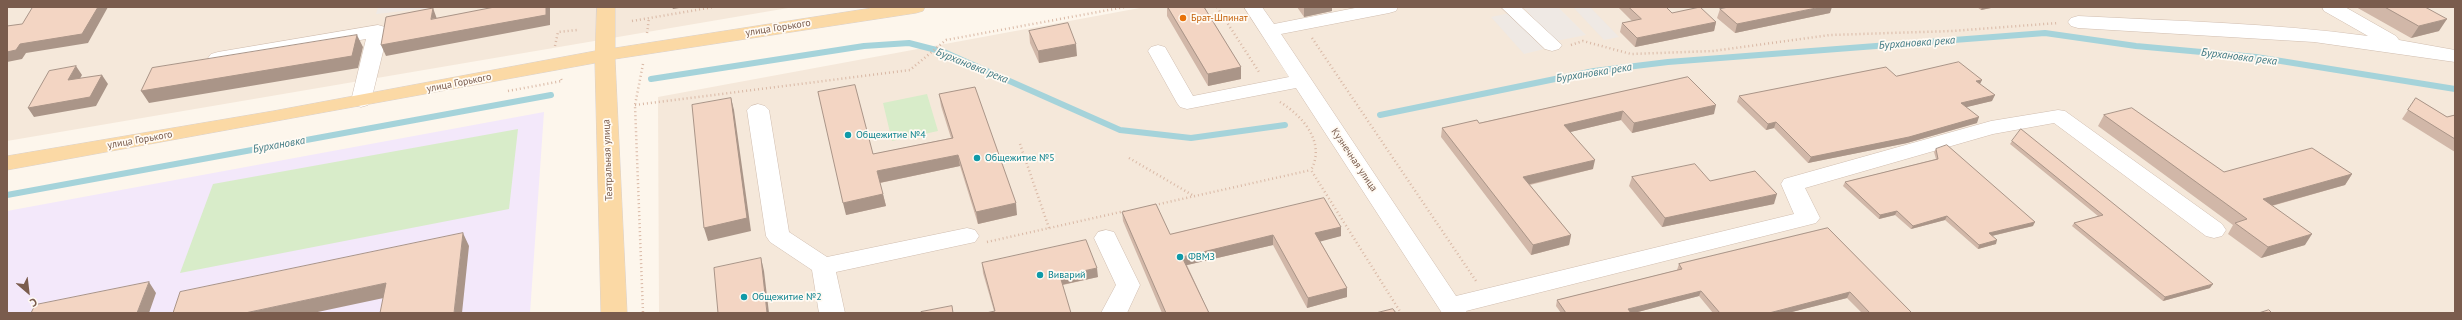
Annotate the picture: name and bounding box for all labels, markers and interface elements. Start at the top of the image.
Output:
place label: Брат-Шпинат [1191,12,1248,24]
marker: Брат-Шпинат [1178,13,1188,23]
street label: улица Горького [745,17,811,39]
water label: Бурхановка река [1878,34,1956,52]
water label: Бурхановка река [934,46,1010,86]
water label: Бурхановка река [2200,46,2278,68]
water label: Бурхановка река [1555,60,1633,86]
street label: улица Горького [426,71,492,95]
street label: Театральная улица [601,119,615,201]
street label: Кузнечная улица [1328,126,1380,194]
street label: улица Горького [107,128,173,152]
place label: Общежитие №4 [856,129,926,141]
marker: Общежитие №4 [843,130,853,140]
water label: Бурхановка [252,134,306,156]
place label: Общежитие №5 [985,152,1055,164]
marker: Общежитие №5 [972,153,982,163]
place label: ФВМЗ [1188,251,1215,263]
marker: ФВМЗ [1175,252,1185,262]
place label: Виварий [1048,269,1086,281]
marker: Виварий [1035,270,1045,280]
north arrow [8,272,48,312]
place label: Общежитие №2 [752,291,822,303]
marker: Общежитие №2 [739,292,749,302]
text: С [28,295,40,310]

